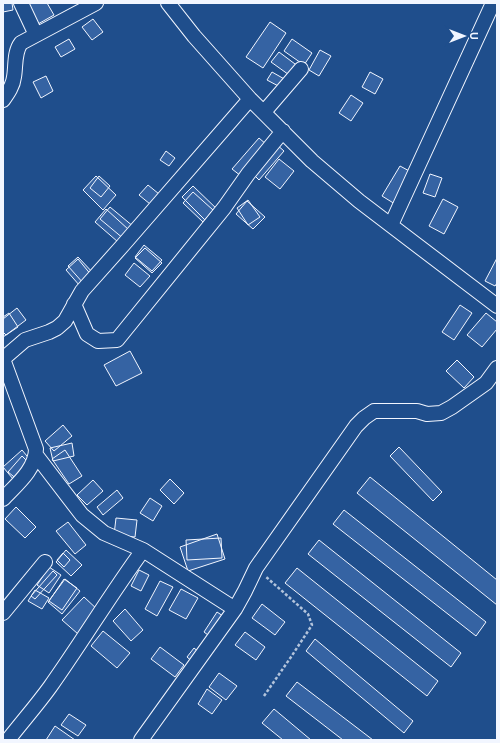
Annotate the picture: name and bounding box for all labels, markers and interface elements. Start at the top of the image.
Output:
north arrow [444,16,484,56]
text: U [466,32,480,40]

